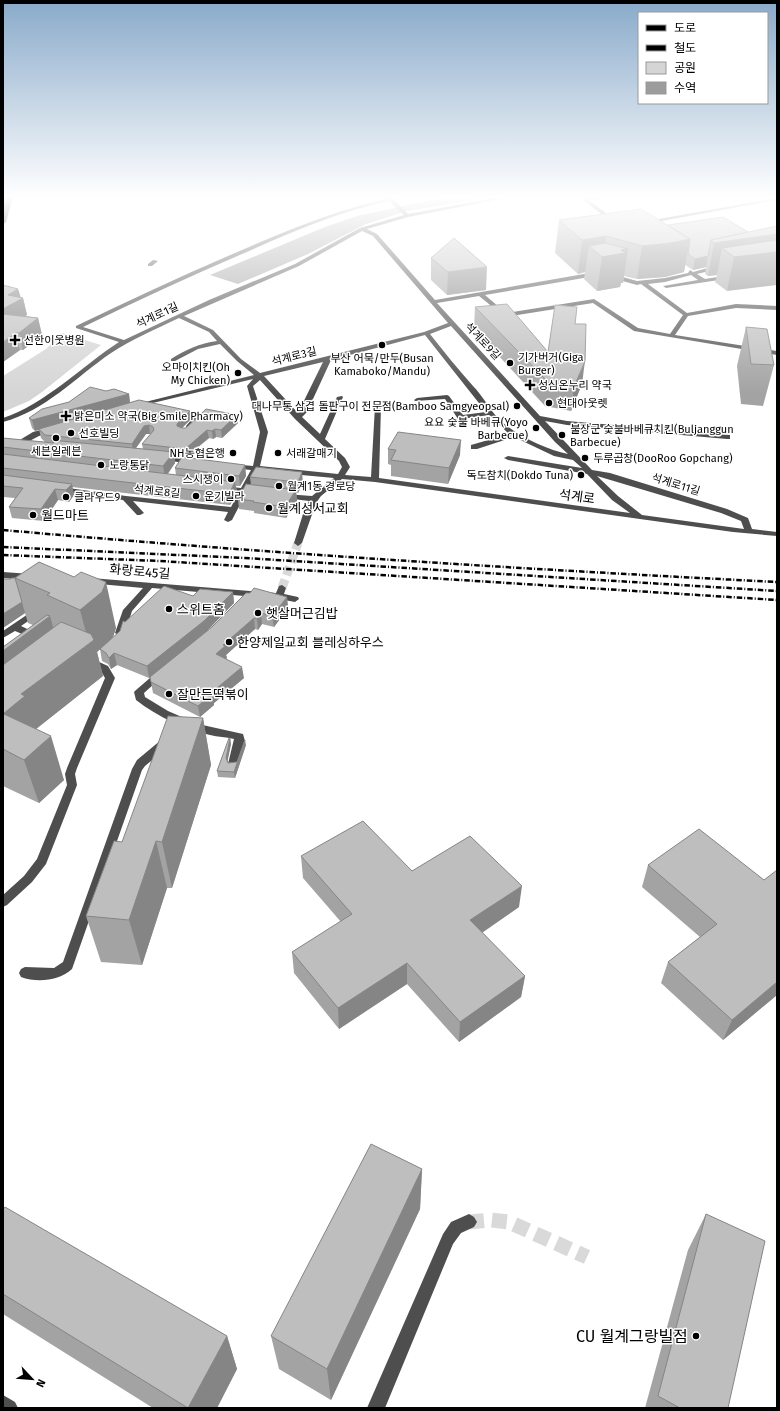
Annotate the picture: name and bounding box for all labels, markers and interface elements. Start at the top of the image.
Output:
legend [638,12,768,104]
text: 도로 [674,21,696,35]
text: 철도 [674,41,696,55]
text: 공원 [674,61,696,75]
text: 수역 [674,81,696,95]
street label: 석계로1길 [134,300,180,331]
street label: 석계로9길 [462,320,503,363]
marker: 선한이웃병원 [9,334,21,346]
place label: 선한이웃병원 [24,334,85,347]
marker: 부산 어묵/만두(Busan Kamaboko/Mandu) [377,340,387,350]
street label: 석계로3길 [270,345,318,368]
place label: 기가버거(Giga Burger) [518,351,584,377]
place label: 부산 어묵/만두(Busan Kamaboko/Mandu) [330,352,434,378]
marker: 기가버거(Giga Burger) [505,358,515,368]
place label: 오마이치킨(Oh My Chicken) [162,361,230,387]
marker: 오마이치킨(Oh My Chicken) [233,368,243,378]
place label: 성심온누리 약국 [538,379,612,392]
marker: 성심온누리 약국 [525,380,535,390]
place label: 현대아웃렛 [557,397,608,410]
marker: 현대아웃렛 [544,398,554,408]
place label: 대나무통 삼겹 돌판구이 전문점(Bamboo Samgyeopsal) [252,400,509,413]
marker: 대나무통 삼겹 돌판구이 전문점(Bamboo Samgyeopsal) [512,401,522,411]
place label: 밝은미소 약국(Big Smile Pharmacy) [74,410,243,423]
marker: 밝은미소 약국(Big Smile Pharmacy) [61,411,71,421]
place label: 요요 숯불 바베큐(Yoyo Barbecue) [424,416,528,442]
marker: 요요 숯불 바베큐(Yoyo Barbecue) [531,423,541,433]
place label: 불장군 숯불바베큐치킨(Buljanggun Barbecue) [570,423,734,449]
place label: 선호빌딩 [79,427,119,440]
marker: 선호빌딩 [66,428,76,438]
marker: 불장군 숯불바베큐치킨(Buljanggun Barbecue) [557,430,567,440]
marker: 세븐일레븐 [51,433,61,443]
place label: 세븐일레븐 [31,445,81,458]
place label: NH농협은행 [170,447,225,460]
place label: 서래갈매기 [286,447,337,460]
marker: NH농협은행 [228,448,238,458]
marker: 서래갈매기 [273,448,283,458]
place label: 두루곱창(DooRoo Gopchang) [593,452,733,465]
marker: 두루곱창(DooRoo Gopchang) [580,453,590,463]
place label: 노랑통닭 [109,459,149,472]
marker: 노랑통닭 [96,460,106,470]
place label: 독도참치(Dokdo Tuna) [466,469,573,482]
marker: 독도참치(Dokdo Tuna) [576,470,586,480]
street label: 석계로11길 [650,471,702,498]
place label: 스시쟁이 [183,473,223,486]
marker: 스시쟁이 [226,474,236,484]
place label: 월계1동 경로당 [287,480,355,493]
marker: 월계1동 경로당 [274,481,284,491]
street label: 석계로8길 [133,483,181,500]
street label: 석계로 [558,487,596,506]
place label: 운기빌라 [204,490,244,503]
place label: 클라우드9 [74,491,120,504]
marker: 운기빌라 [191,491,201,501]
marker: 클라우드9 [61,492,71,502]
place label: 월계성서교회 [277,501,349,516]
marker: 월계성서교회 [264,503,274,513]
place label: 월드마트 [41,508,89,523]
marker: 월드마트 [28,510,38,520]
street label: 화랑로45길 [109,561,171,582]
place label: 스위트홈 [177,602,225,617]
marker: 스위트홈 [164,604,174,614]
place label: 햇살머근김밥 [266,606,338,621]
marker: 햇살머근김밥 [253,608,263,618]
place label: 한양제일교회 블레싱하우스 [237,635,384,650]
marker: 한양제일교회 블레싱하우스 [224,637,234,647]
place label: 잘만든떡볶이 [177,687,249,702]
marker: 잘만든떡볶이 [164,689,174,699]
place label: CU 월계그랑빌점 [576,1327,688,1346]
marker: CU 월계그랑빌점 [691,1331,701,1341]
north arrow [12,1359,52,1399]
text: N [33,1377,48,1389]

